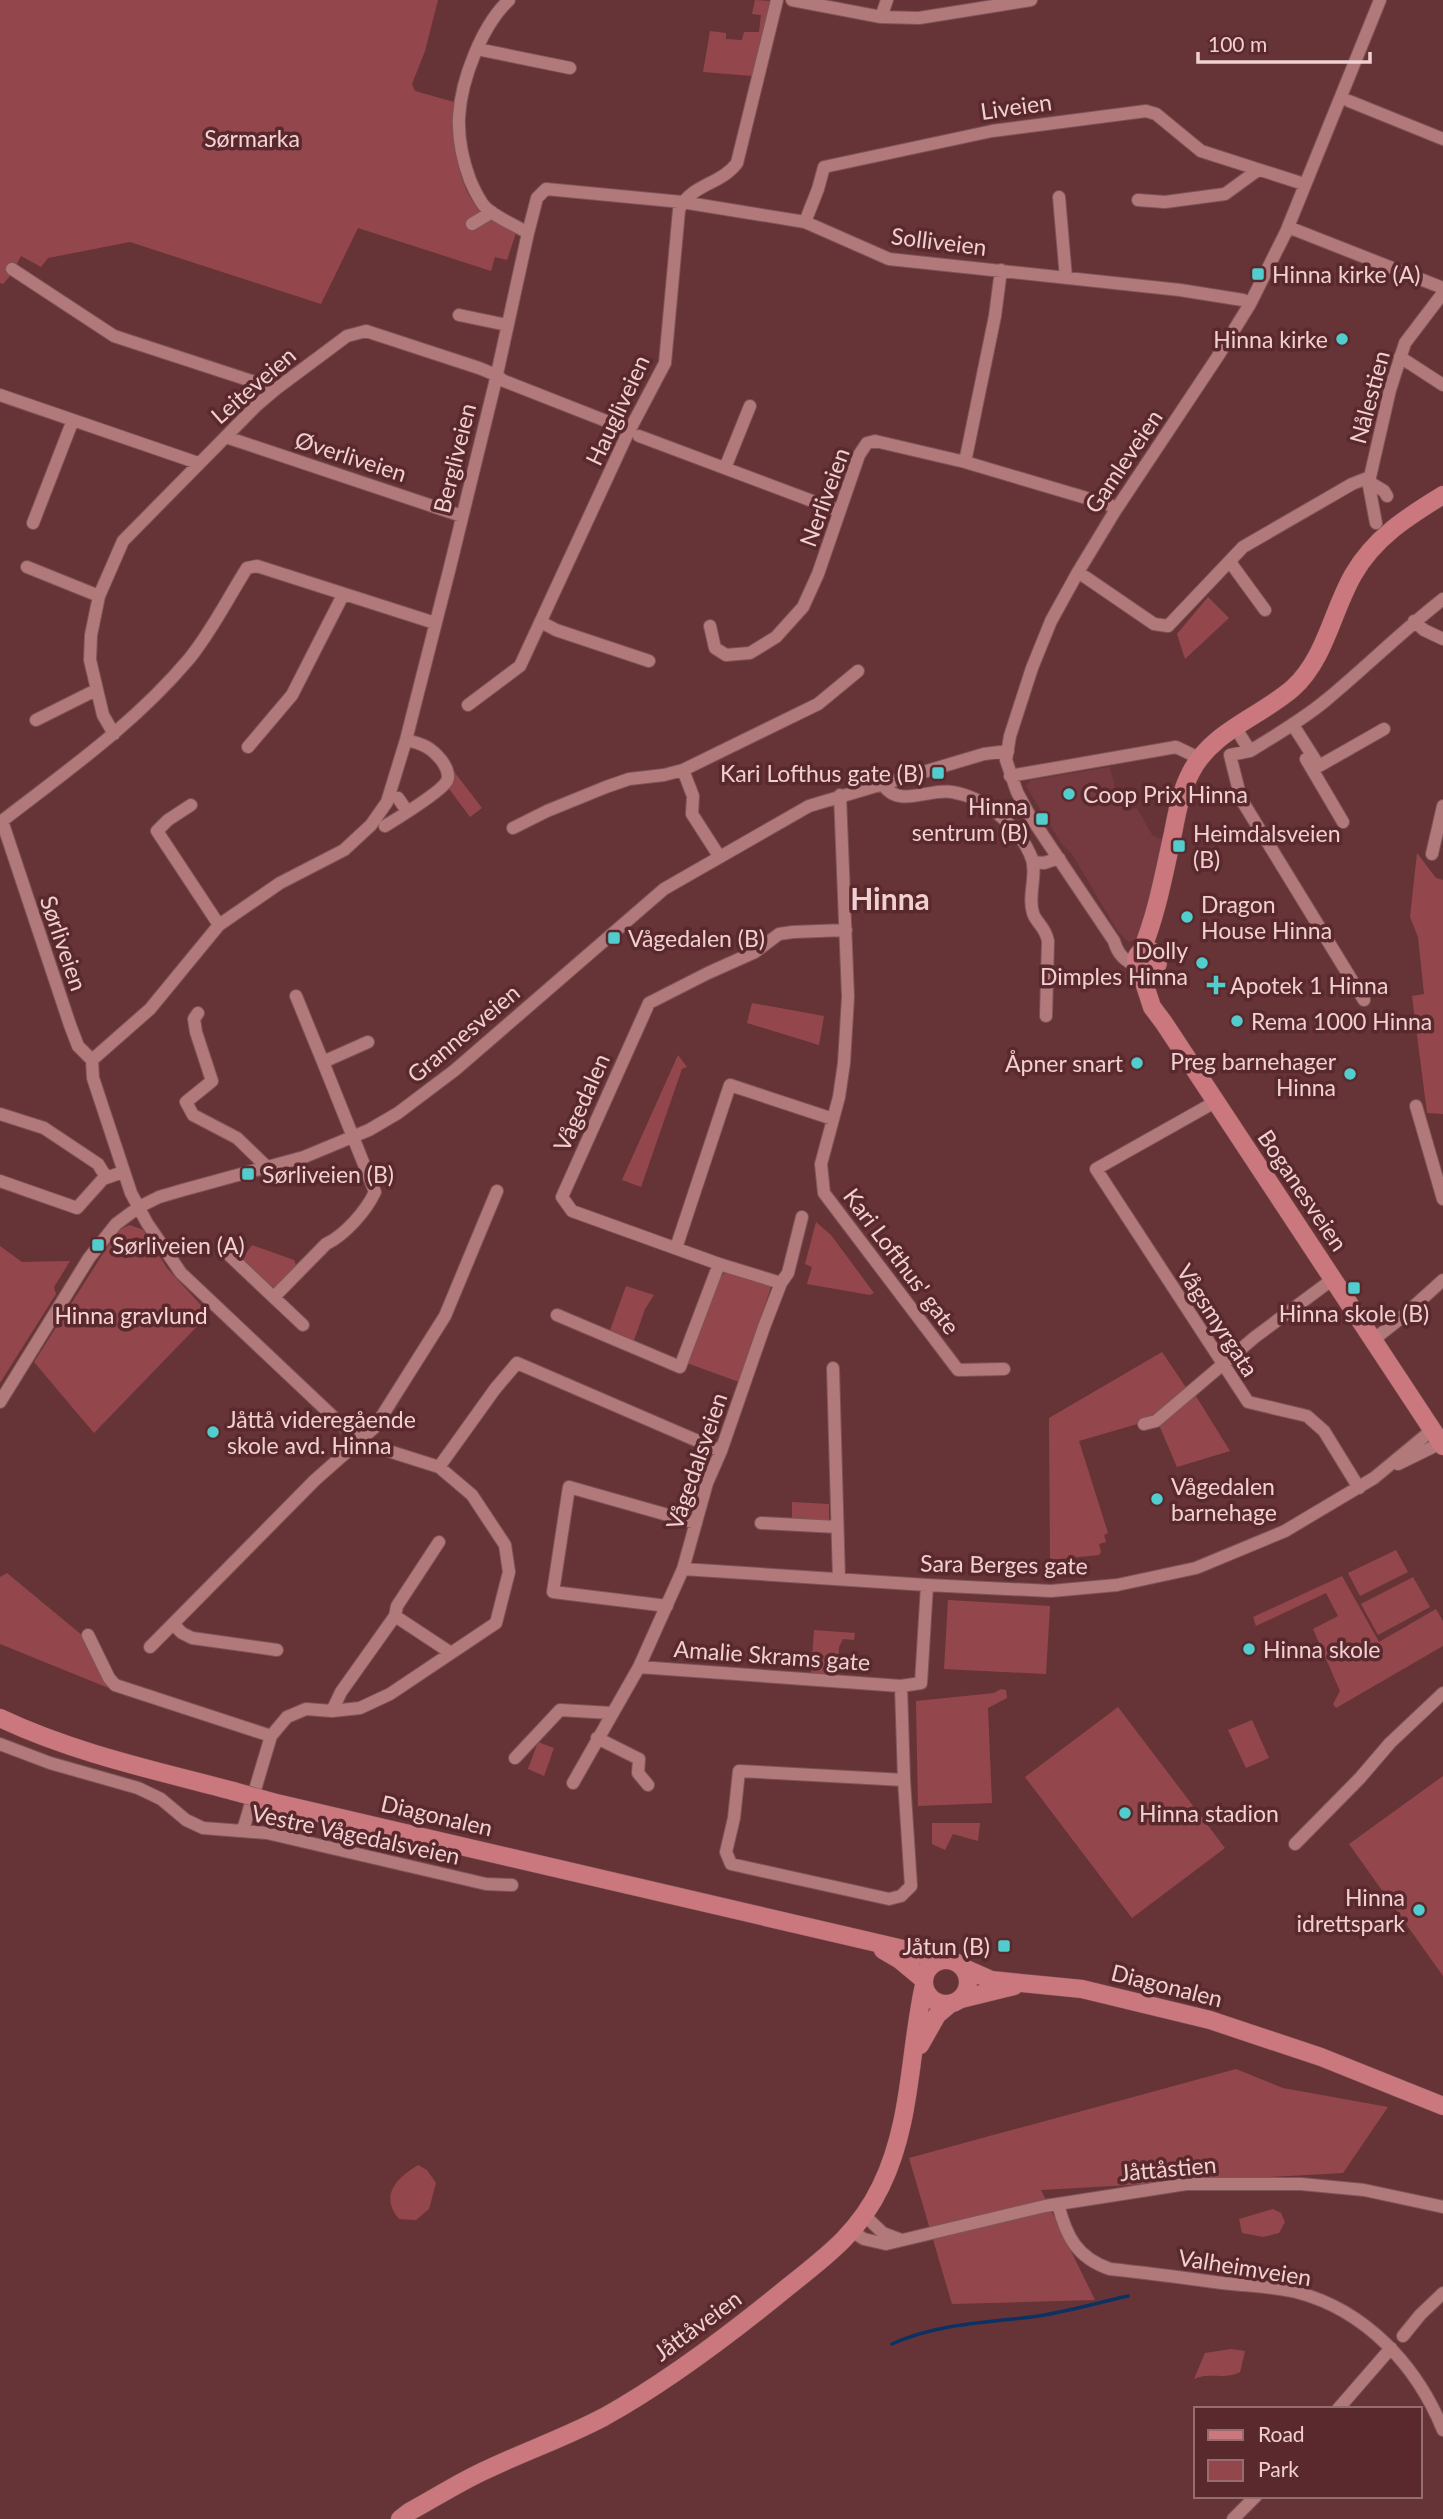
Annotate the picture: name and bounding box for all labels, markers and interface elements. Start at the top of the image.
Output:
scale bar [1198,21,1370,65]
text: 100 m [1208,31,1267,56]
street label: Liveien [979,87,1053,125]
park label: Sørmarka [204,124,300,152]
street label: Solliveien [890,221,988,261]
place label: Hinna kirke (A) [1272,260,1420,288]
marker: Hinna kirke (A) [1250,266,1266,282]
place label: Hinna kirke [1213,325,1328,353]
marker: Hinna kirke [1334,331,1350,347]
street label: Leiteveien [205,341,301,429]
street label: Nålestien [1343,347,1395,447]
street label: Haugliveien [579,350,655,470]
street label: Bergliveien [427,400,481,516]
street label: Gamleveien [1078,404,1168,518]
street label: Øverliveien [292,425,410,487]
street label: Nerliveien [793,444,855,550]
place label: Kari Lofthus gate (B) [720,759,924,787]
marker: Kari Lofthus gate (B) [930,765,946,781]
place label: Coop Prix Hinna [1083,780,1248,808]
marker: Coop Prix Hinna [1061,786,1077,802]
place label: Hinna sentrum (B) [912,792,1028,846]
marker: Hinna sentrum (B) [1034,811,1050,827]
place label: Heimdalsveien (B) [1193,819,1341,873]
marker: Heimdalsveien (B) [1171,838,1187,854]
district label: Hinna [850,880,930,916]
place label: Dragon House Hinna [1201,890,1332,944]
street label: Sørliveien [35,892,93,994]
marker: Dragon House Hinna [1179,909,1195,925]
place label: Vågedalen (B) [628,924,765,952]
marker: Vågedalen (B) [606,930,622,946]
place label: Dolly Dimples Hinna [1040,936,1188,990]
marker: Dolly Dimples Hinna [1194,955,1210,971]
place label: Apotek 1 Hinna [1230,971,1388,999]
marker: Apotek 1 Hinna [1208,977,1224,993]
street label: Grannesveien [401,978,525,1088]
place label: Rema 1000 Hinna [1251,1007,1432,1035]
marker: Rema 1000 Hinna [1229,1013,1245,1029]
place label: Preg barnehager Hinna [1170,1047,1337,1101]
street label: Vågedalen [547,1049,615,1155]
place label: Åpner snart [1005,1049,1124,1077]
marker: Åpner snart [1129,1055,1145,1071]
marker: Preg barnehager Hinna [1342,1066,1358,1082]
street label: Boganesveien [1252,1124,1354,1256]
place label: Sørliveien (B) [262,1160,394,1188]
marker: Sørliveien (B) [240,1166,256,1182]
street label: Kari Lofthus' gate [838,1182,966,1340]
place label: Sørliveien (A) [112,1231,245,1259]
marker: Sørliveien (A) [90,1237,106,1253]
street label: Vågsmyrgata [1171,1258,1265,1382]
marker: Hinna skole (B) [1346,1280,1362,1296]
place label: Hinna skole (B) [1279,1299,1429,1327]
park label: Hinna gravlund [54,1301,208,1329]
street label: Vågedalsveien [659,1389,733,1533]
place label: Jåttå videregående skole avd. Hinna [227,1405,416,1459]
marker: Jåttå videregående skole avd. Hinna [205,1424,221,1440]
place label: Vågedalen barnehage [1171,1472,1277,1526]
marker: Vågedalen barnehage [1149,1491,1165,1507]
street label: Sara Berges gate [920,1549,1088,1579]
street label: Amalie Skrams gate [673,1634,871,1676]
place label: Hinna skole [1263,1635,1381,1663]
marker: Hinna skole [1241,1641,1257,1657]
street label: Diagonalen [378,1789,496,1841]
street label: Vestre Vågedalsveien [249,1798,463,1870]
place label: Hinna stadion [1139,1799,1279,1827]
marker: Hinna stadion [1117,1805,1133,1821]
place label: Hinna idrettspark [1297,1883,1405,1937]
marker: Hinna idrettspark [1411,1902,1427,1918]
place label: Jåtun (B) [903,1932,990,1960]
marker: Jåtun (B) [996,1938,1012,1954]
street label: Diagonalen [1108,1958,1226,2012]
street label: Jåttåstien [1119,2150,1217,2186]
street label: Valheimveien [1177,2243,1313,2291]
street label: Jåttåveien [648,2284,746,2366]
legend [1194,2407,1422,2498]
text: Road [1258,2421,1305,2446]
text: Park [1258,2456,1299,2481]

